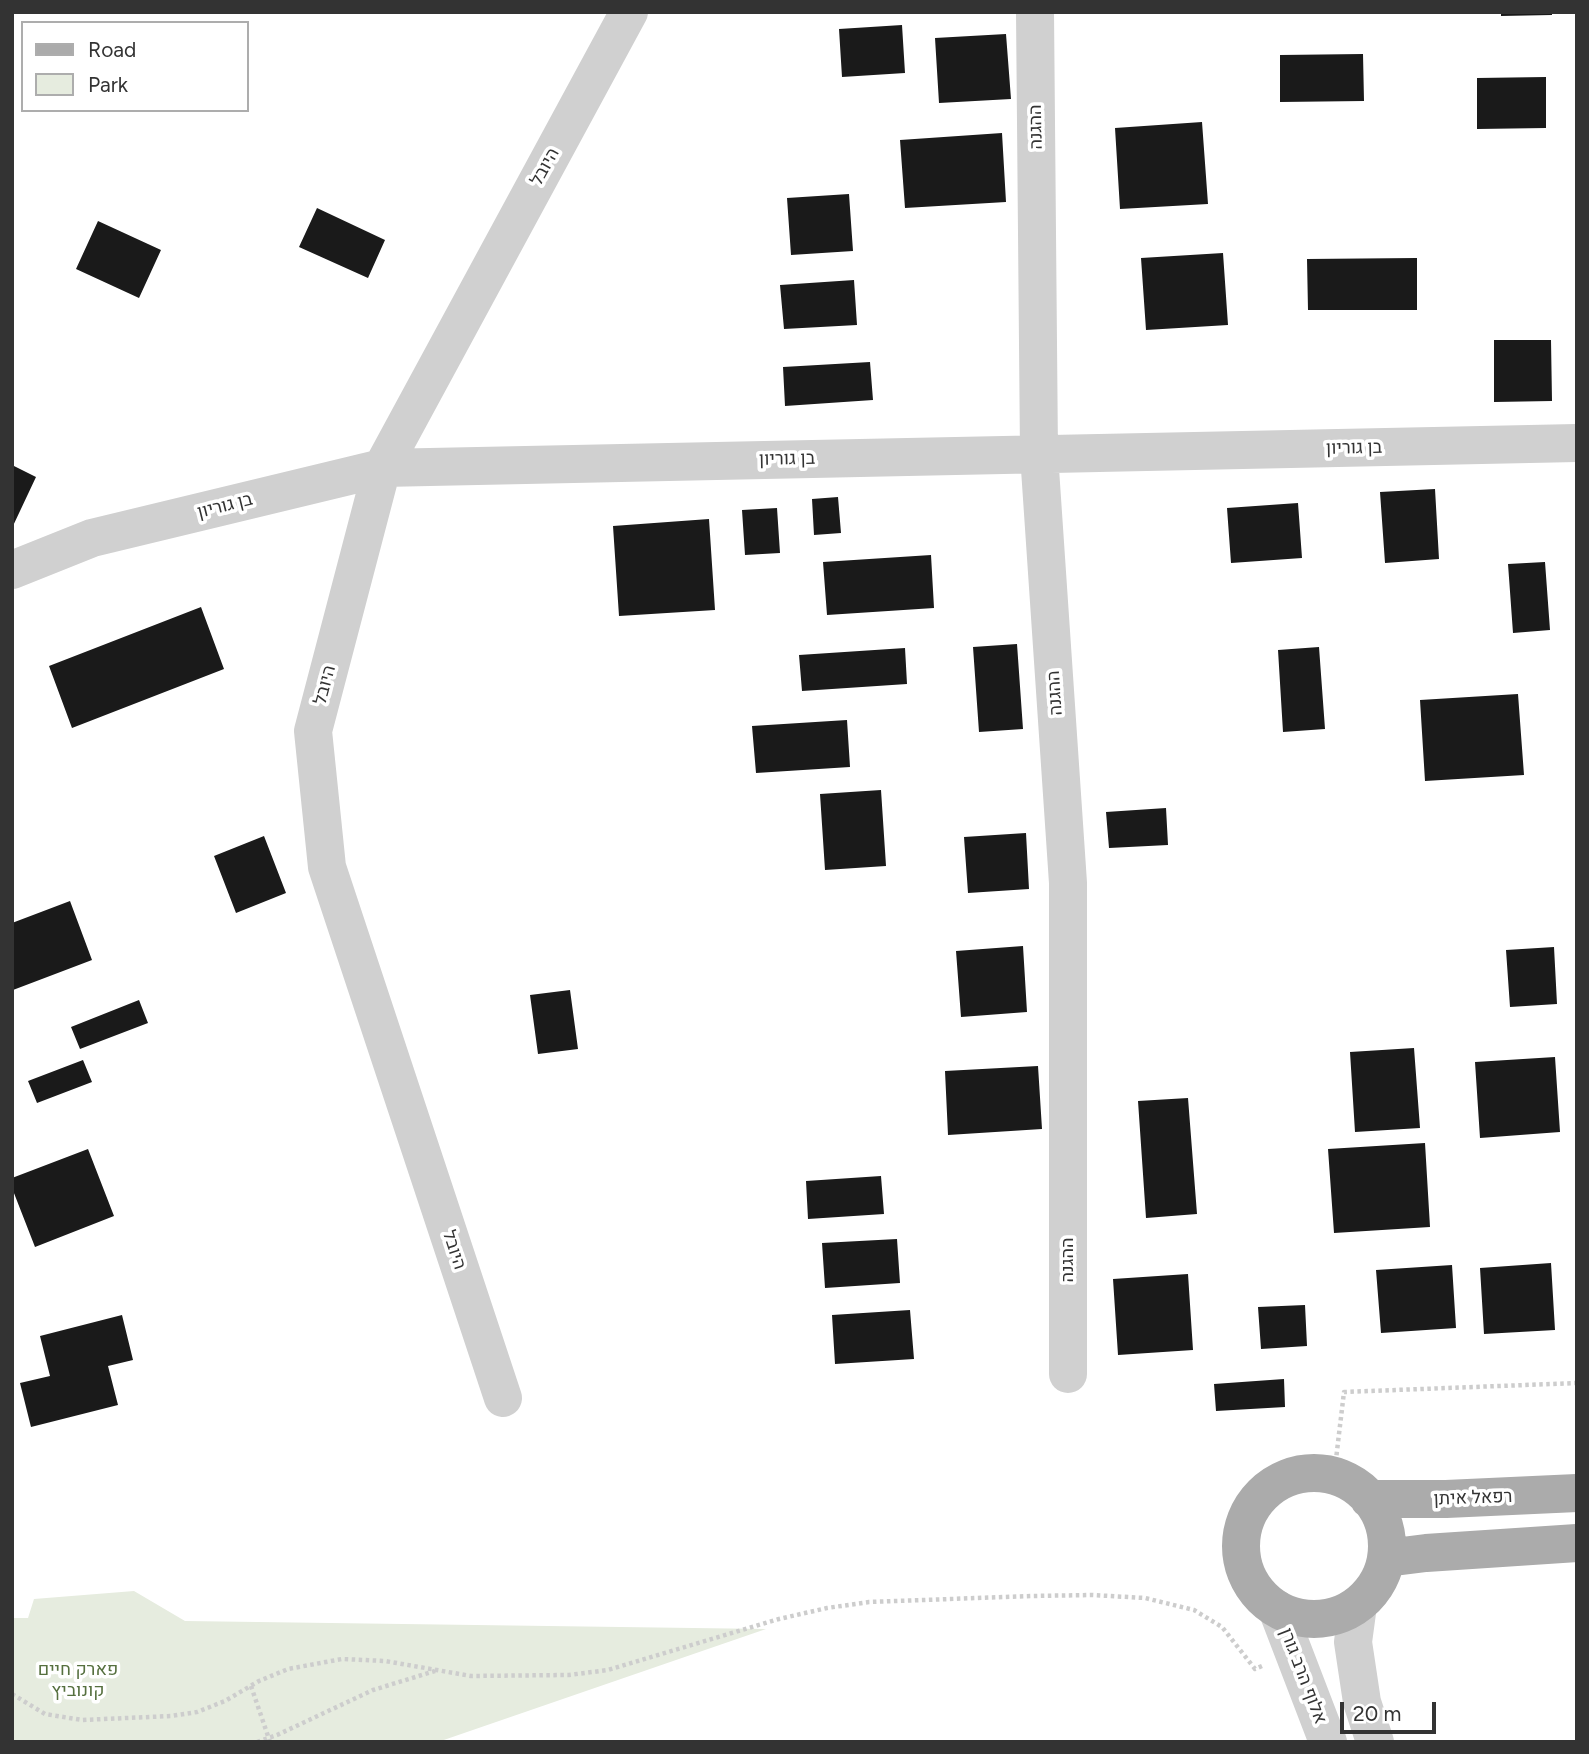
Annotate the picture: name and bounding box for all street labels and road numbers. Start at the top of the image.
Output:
street label: ההגנה [1025,104,1047,150]
street label: היובל [526,144,564,190]
street label: בן גוריון [1326,437,1382,459]
street label: בן גוריון [759,448,815,470]
street label: בן גוריון [195,489,255,523]
street label: היובל [309,663,341,707]
street label: ההגנה [1043,670,1067,716]
street label: היובל [438,1228,470,1272]
street label: ההגנה [1057,1237,1079,1283]
street label: רפאל איתן [1433,1486,1513,1510]
street label: אלוף הרב גורן [1275,1625,1331,1727]

